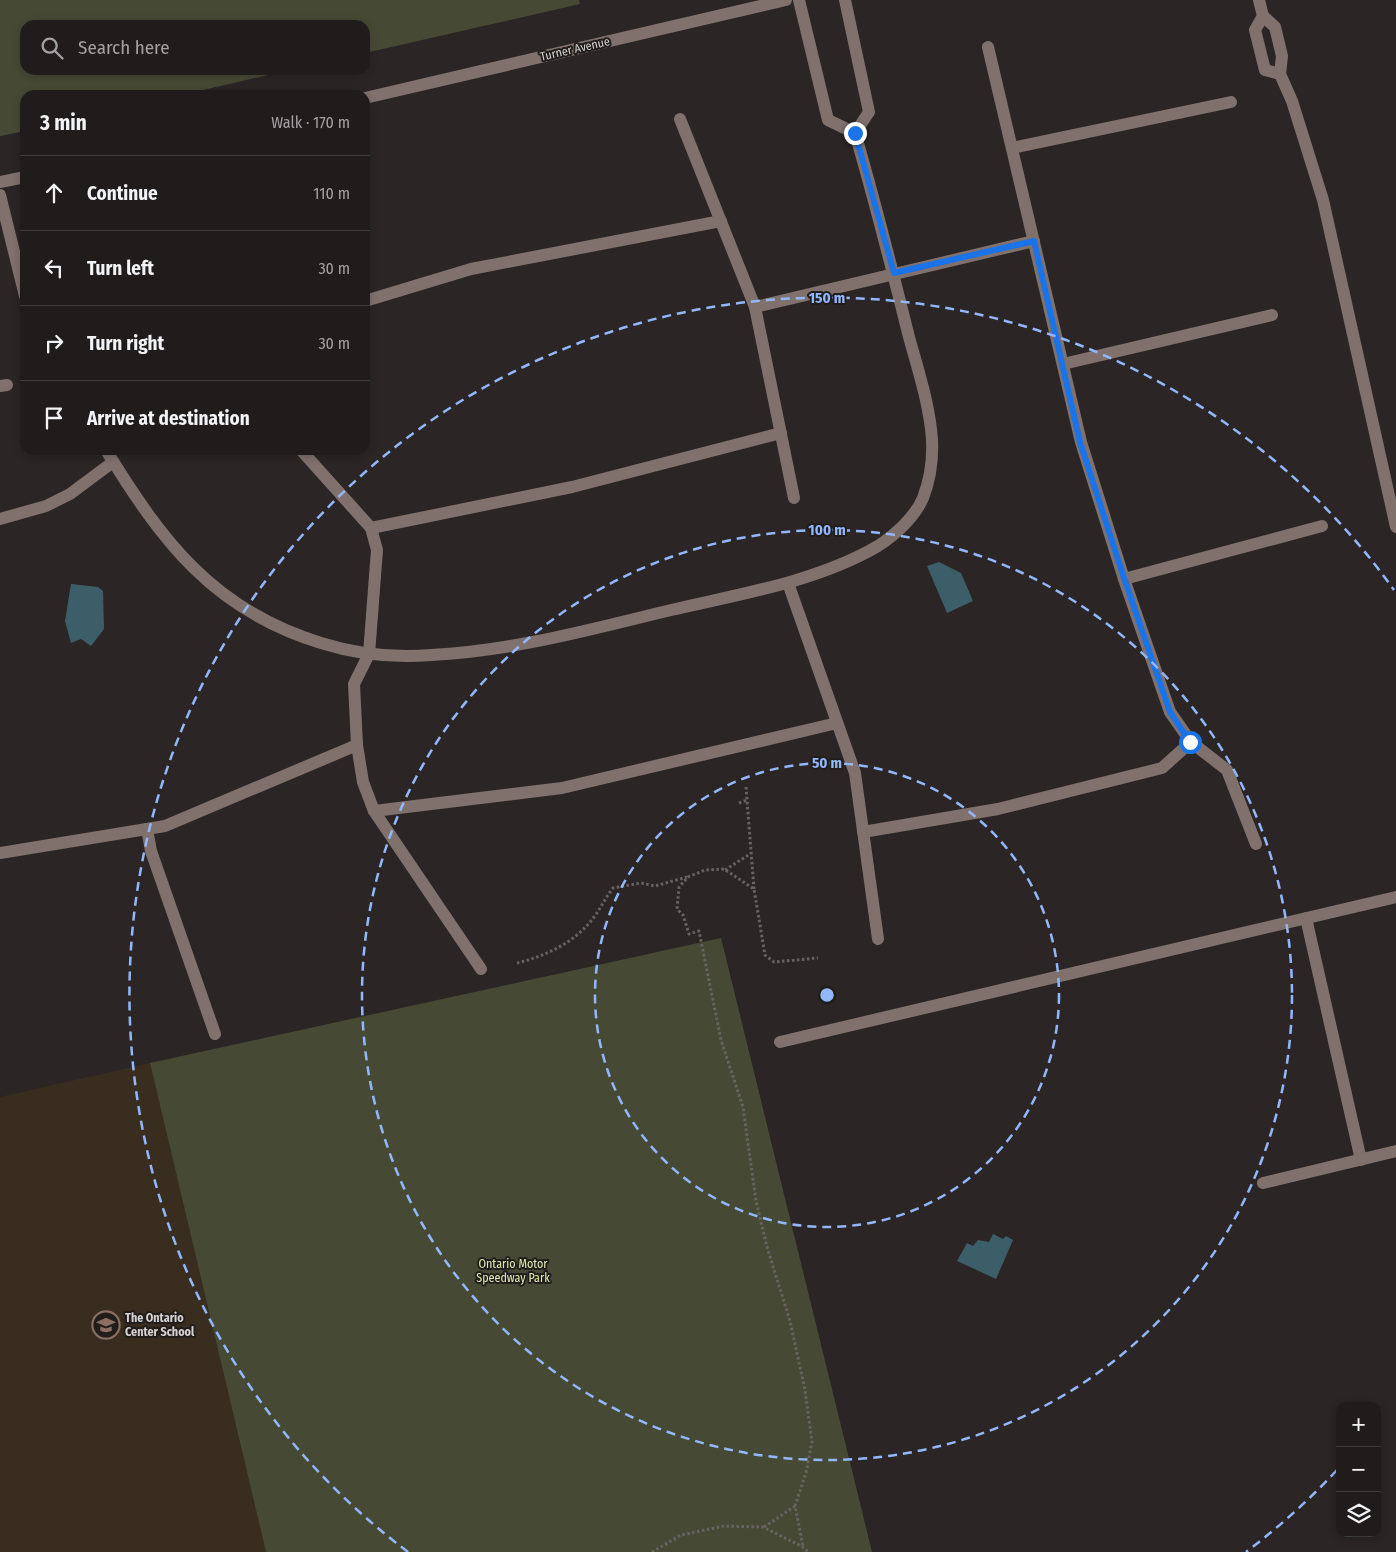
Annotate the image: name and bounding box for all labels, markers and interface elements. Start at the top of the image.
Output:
search box [20,20,370,75]
icon: search [38,34,66,62]
street label: Turner Avenue [539,34,611,64]
text: Search here [78,36,170,59]
text: 3 min [40,110,87,136]
text: Walk · 170 m [271,113,350,132]
route end [844,122,867,145]
icon: ahead [40,179,68,207]
text: Continue [87,182,158,205]
text: 110 m [313,184,350,203]
icon: left [40,254,68,282]
text: Turn left [87,257,154,280]
text: 30 m [318,259,350,278]
text: 150 m [809,289,845,307]
icon: right [40,329,68,357]
text: Turn right [87,332,164,355]
text: 30 m [318,334,350,353]
icon: arrive [40,404,68,432]
text: Arrive at destination [87,407,250,430]
text: 100 m [808,521,846,539]
route start [1179,731,1202,754]
text: 50 m [812,754,842,772]
centre of rings [818,986,836,1004]
park label: Ontario Motor Speedway Park [476,1257,550,1285]
school or university icon: The Ontario Center School [91,1310,121,1340]
place label: The Ontario Center School [125,1311,195,1339]
map controls [1336,1402,1381,1537]
button: + [1336,1402,1381,1447]
button: − [1336,1447,1381,1492]
button: layers [1336,1492,1381,1537]

